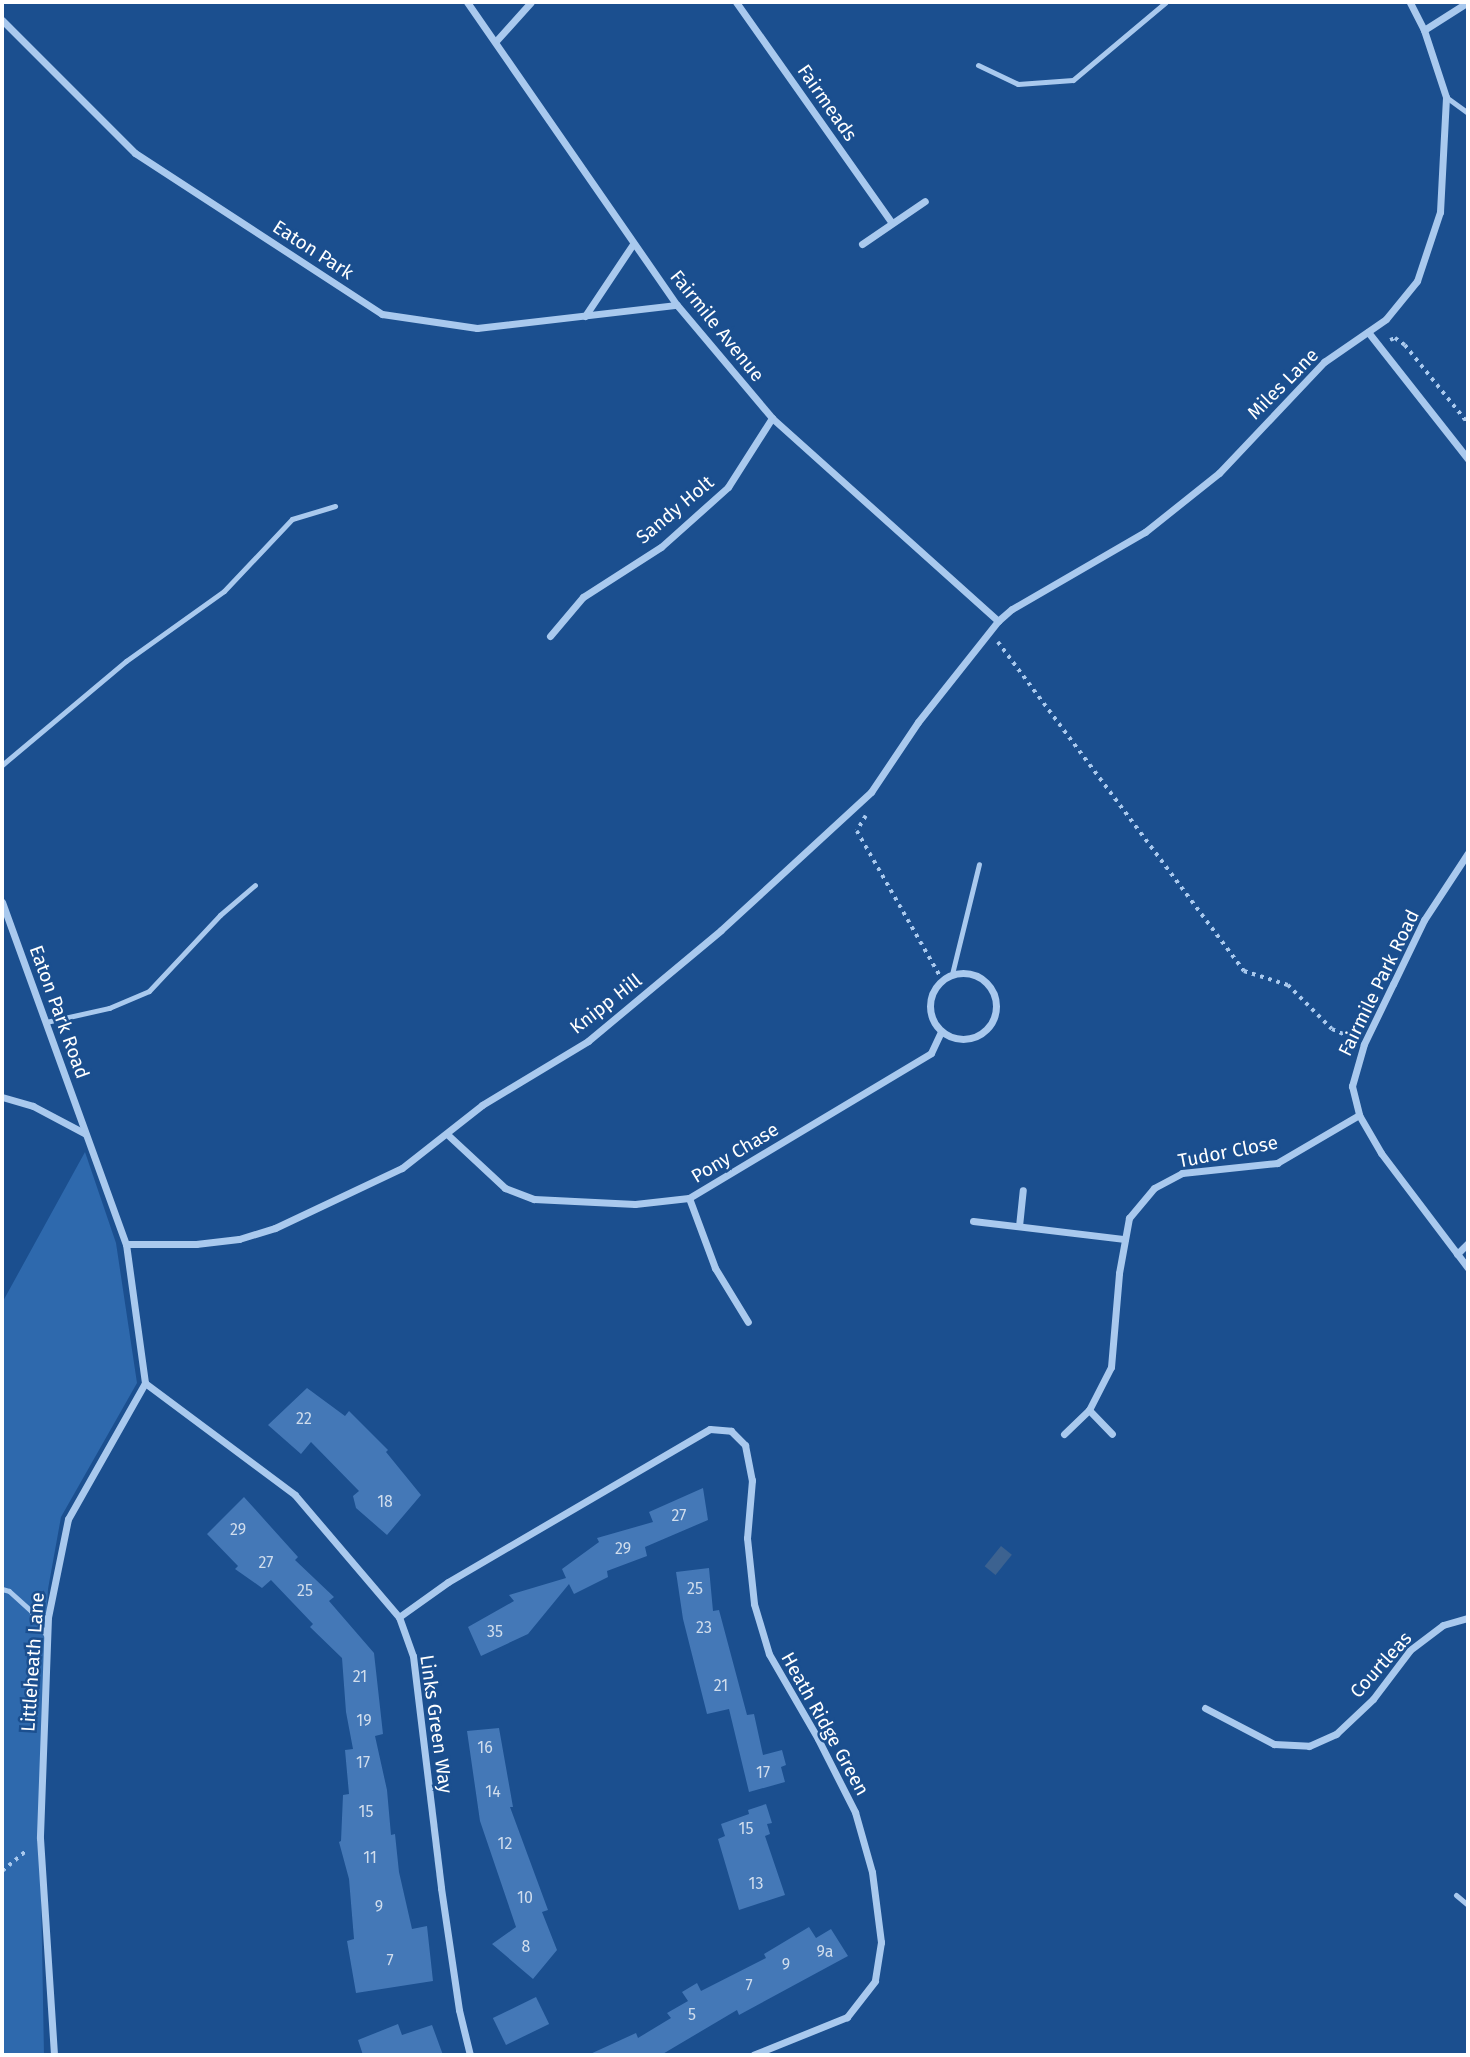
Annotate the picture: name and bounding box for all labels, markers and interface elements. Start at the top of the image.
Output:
street label: Fairmeads [792,60,862,146]
street label: Eaton Park [268,216,358,284]
street label: Fairmile Avenue [665,266,769,386]
street label: Miles Lane [1243,344,1323,424]
street label: Sandy Holt [632,471,718,549]
street label: Fairmile Park Road [1334,906,1424,1060]
street label: Eaton Park Road [24,942,94,1082]
street label: Knipp Hill [566,969,646,1039]
street label: Pony Chase [687,1118,783,1188]
street label: Tudor Close [1176,1131,1280,1173]
house number: 22 [296,1409,312,1429]
house number: 18 [377,1492,393,1512]
house number: 27 [672,1506,686,1526]
house number: 29 [230,1520,246,1540]
house number: 29 [615,1539,631,1559]
house number: 27 [259,1553,273,1573]
house number: 25 [687,1579,703,1599]
house number: 25 [297,1581,313,1601]
street label: Littleheath Lane [17,1591,49,1733]
house number: 23 [696,1618,712,1638]
house number: 35 [487,1622,503,1642]
street label: Courtleas [1345,1627,1417,1703]
street label: Heath Ridge Green [776,1648,874,1800]
street label: Links Green Way [415,1653,457,1795]
house number: 21 [353,1667,367,1687]
house number: 21 [714,1676,728,1696]
house number: 19 [356,1711,372,1731]
house number: 16 [477,1738,493,1758]
house number: 17 [356,1753,370,1773]
house number: 17 [756,1763,770,1783]
house number: 14 [485,1782,501,1802]
house number: 15 [359,1802,373,1822]
house number: 15 [739,1819,753,1839]
house number: 12 [498,1834,512,1854]
house number: 11 [363,1848,377,1868]
house number: 13 [749,1874,763,1894]
house number: 10 [517,1888,533,1908]
house number: 9 [375,1897,383,1917]
house number: 8 [522,1937,530,1957]
house number: 9a [817,1942,833,1962]
house number: 7 [386,1951,394,1971]
house number: 9 [782,1955,790,1975]
house number: 7 [745,1976,753,1996]
house number: 5 [688,2005,696,2025]

